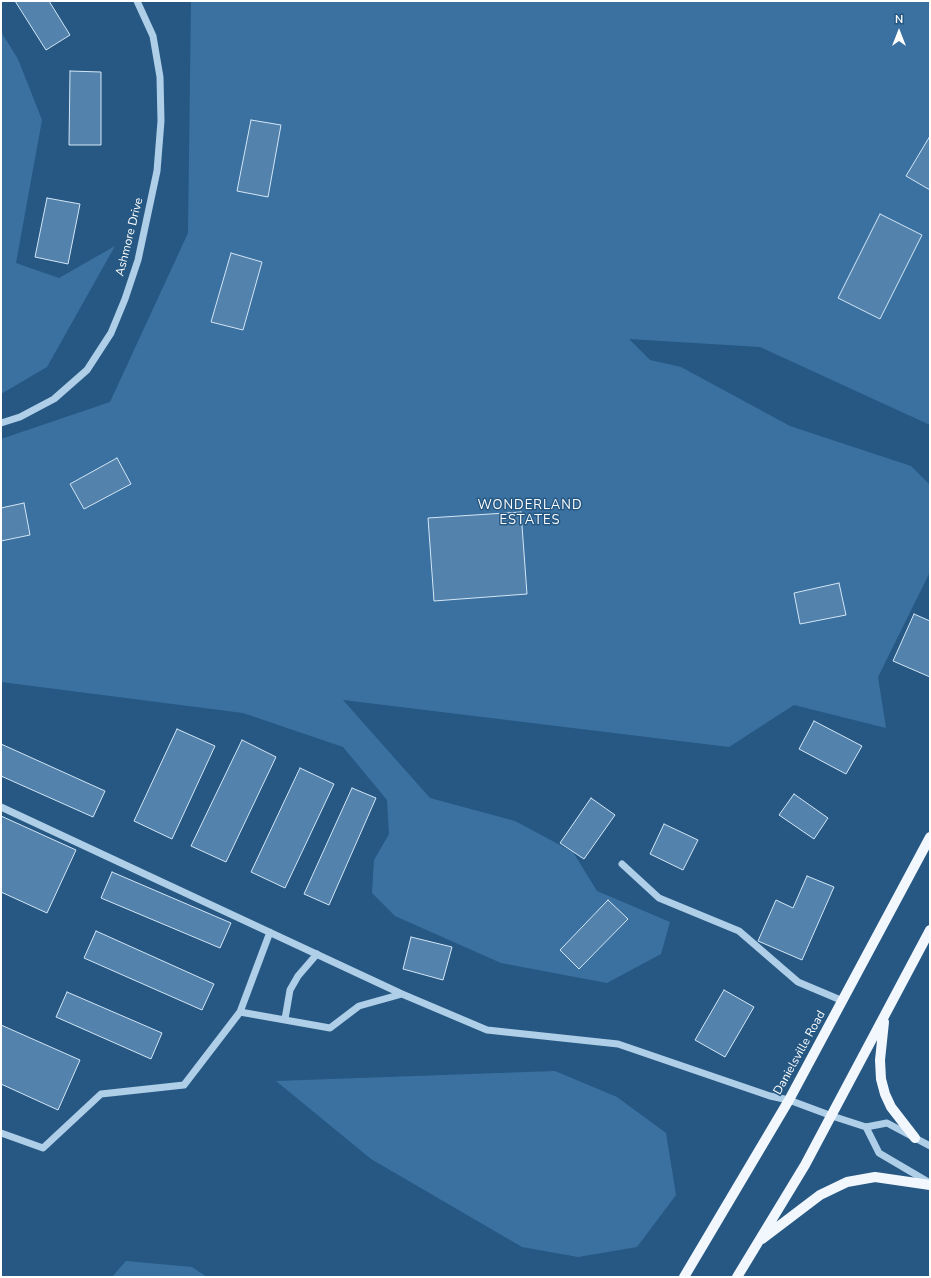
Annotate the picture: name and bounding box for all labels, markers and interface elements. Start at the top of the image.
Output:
north arrow [879,12,919,52]
text: N [895,12,903,27]
street label: Ashmore Drive [113,196,147,278]
district label: WONDERLAND ESTATES [477,498,583,529]
street label: Danielsville Road [771,1008,829,1098]

